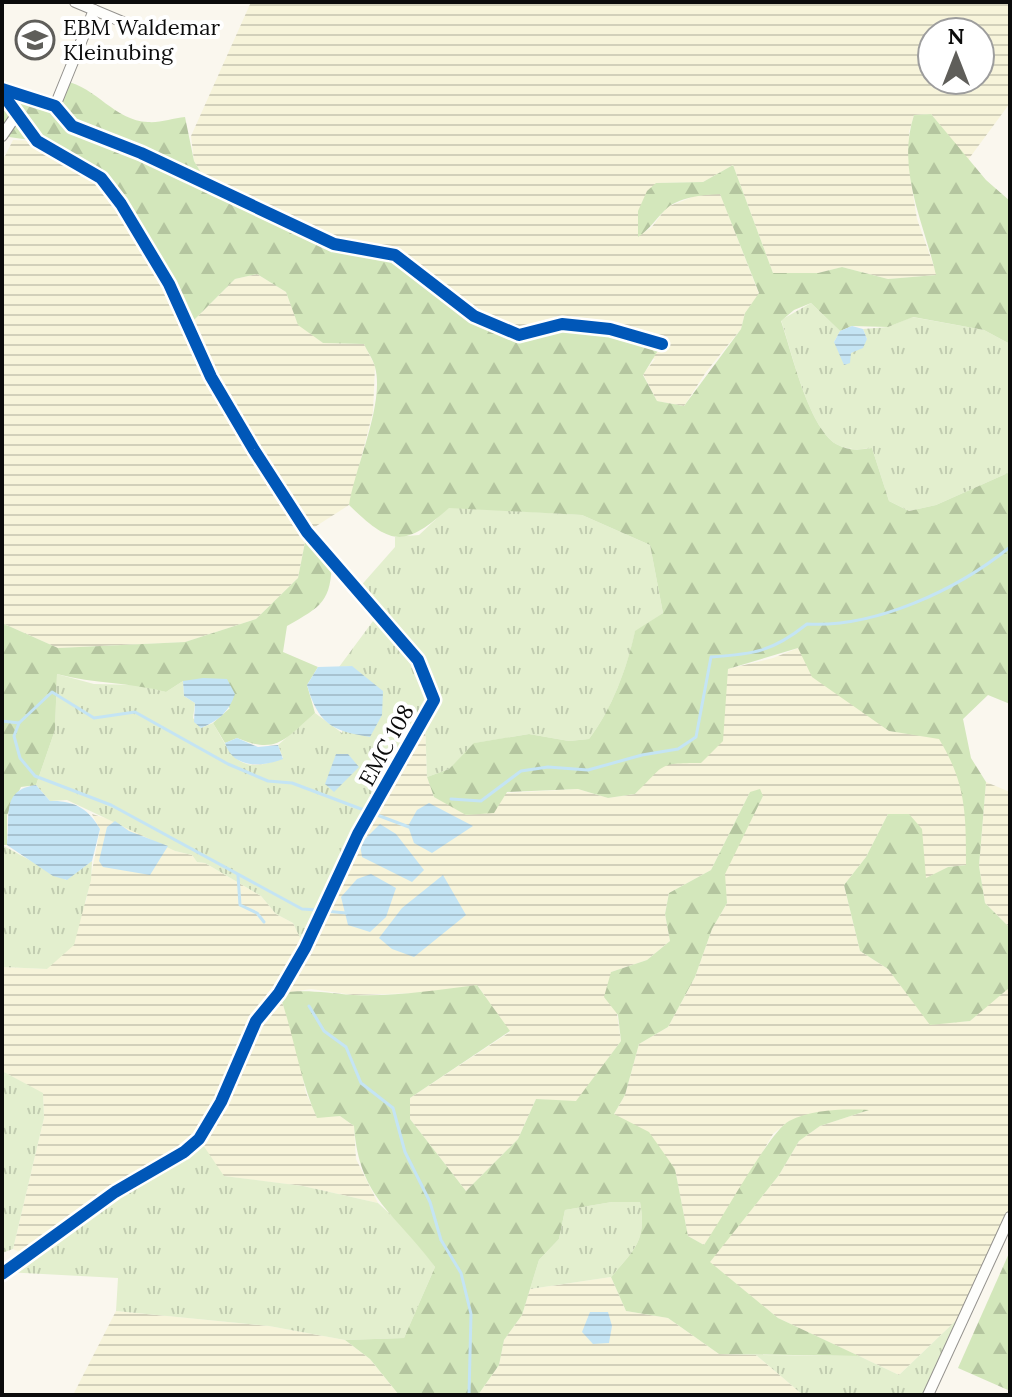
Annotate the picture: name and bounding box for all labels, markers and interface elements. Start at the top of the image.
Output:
place label: EBM Waldemar Kleinubing [63,13,221,66]
north arrow [916,16,996,96]
school or university icon: EBM Waldemar Kleinubing [14,19,56,61]
text: N [947,22,965,50]
street label: EMC 108 [352,699,420,791]

